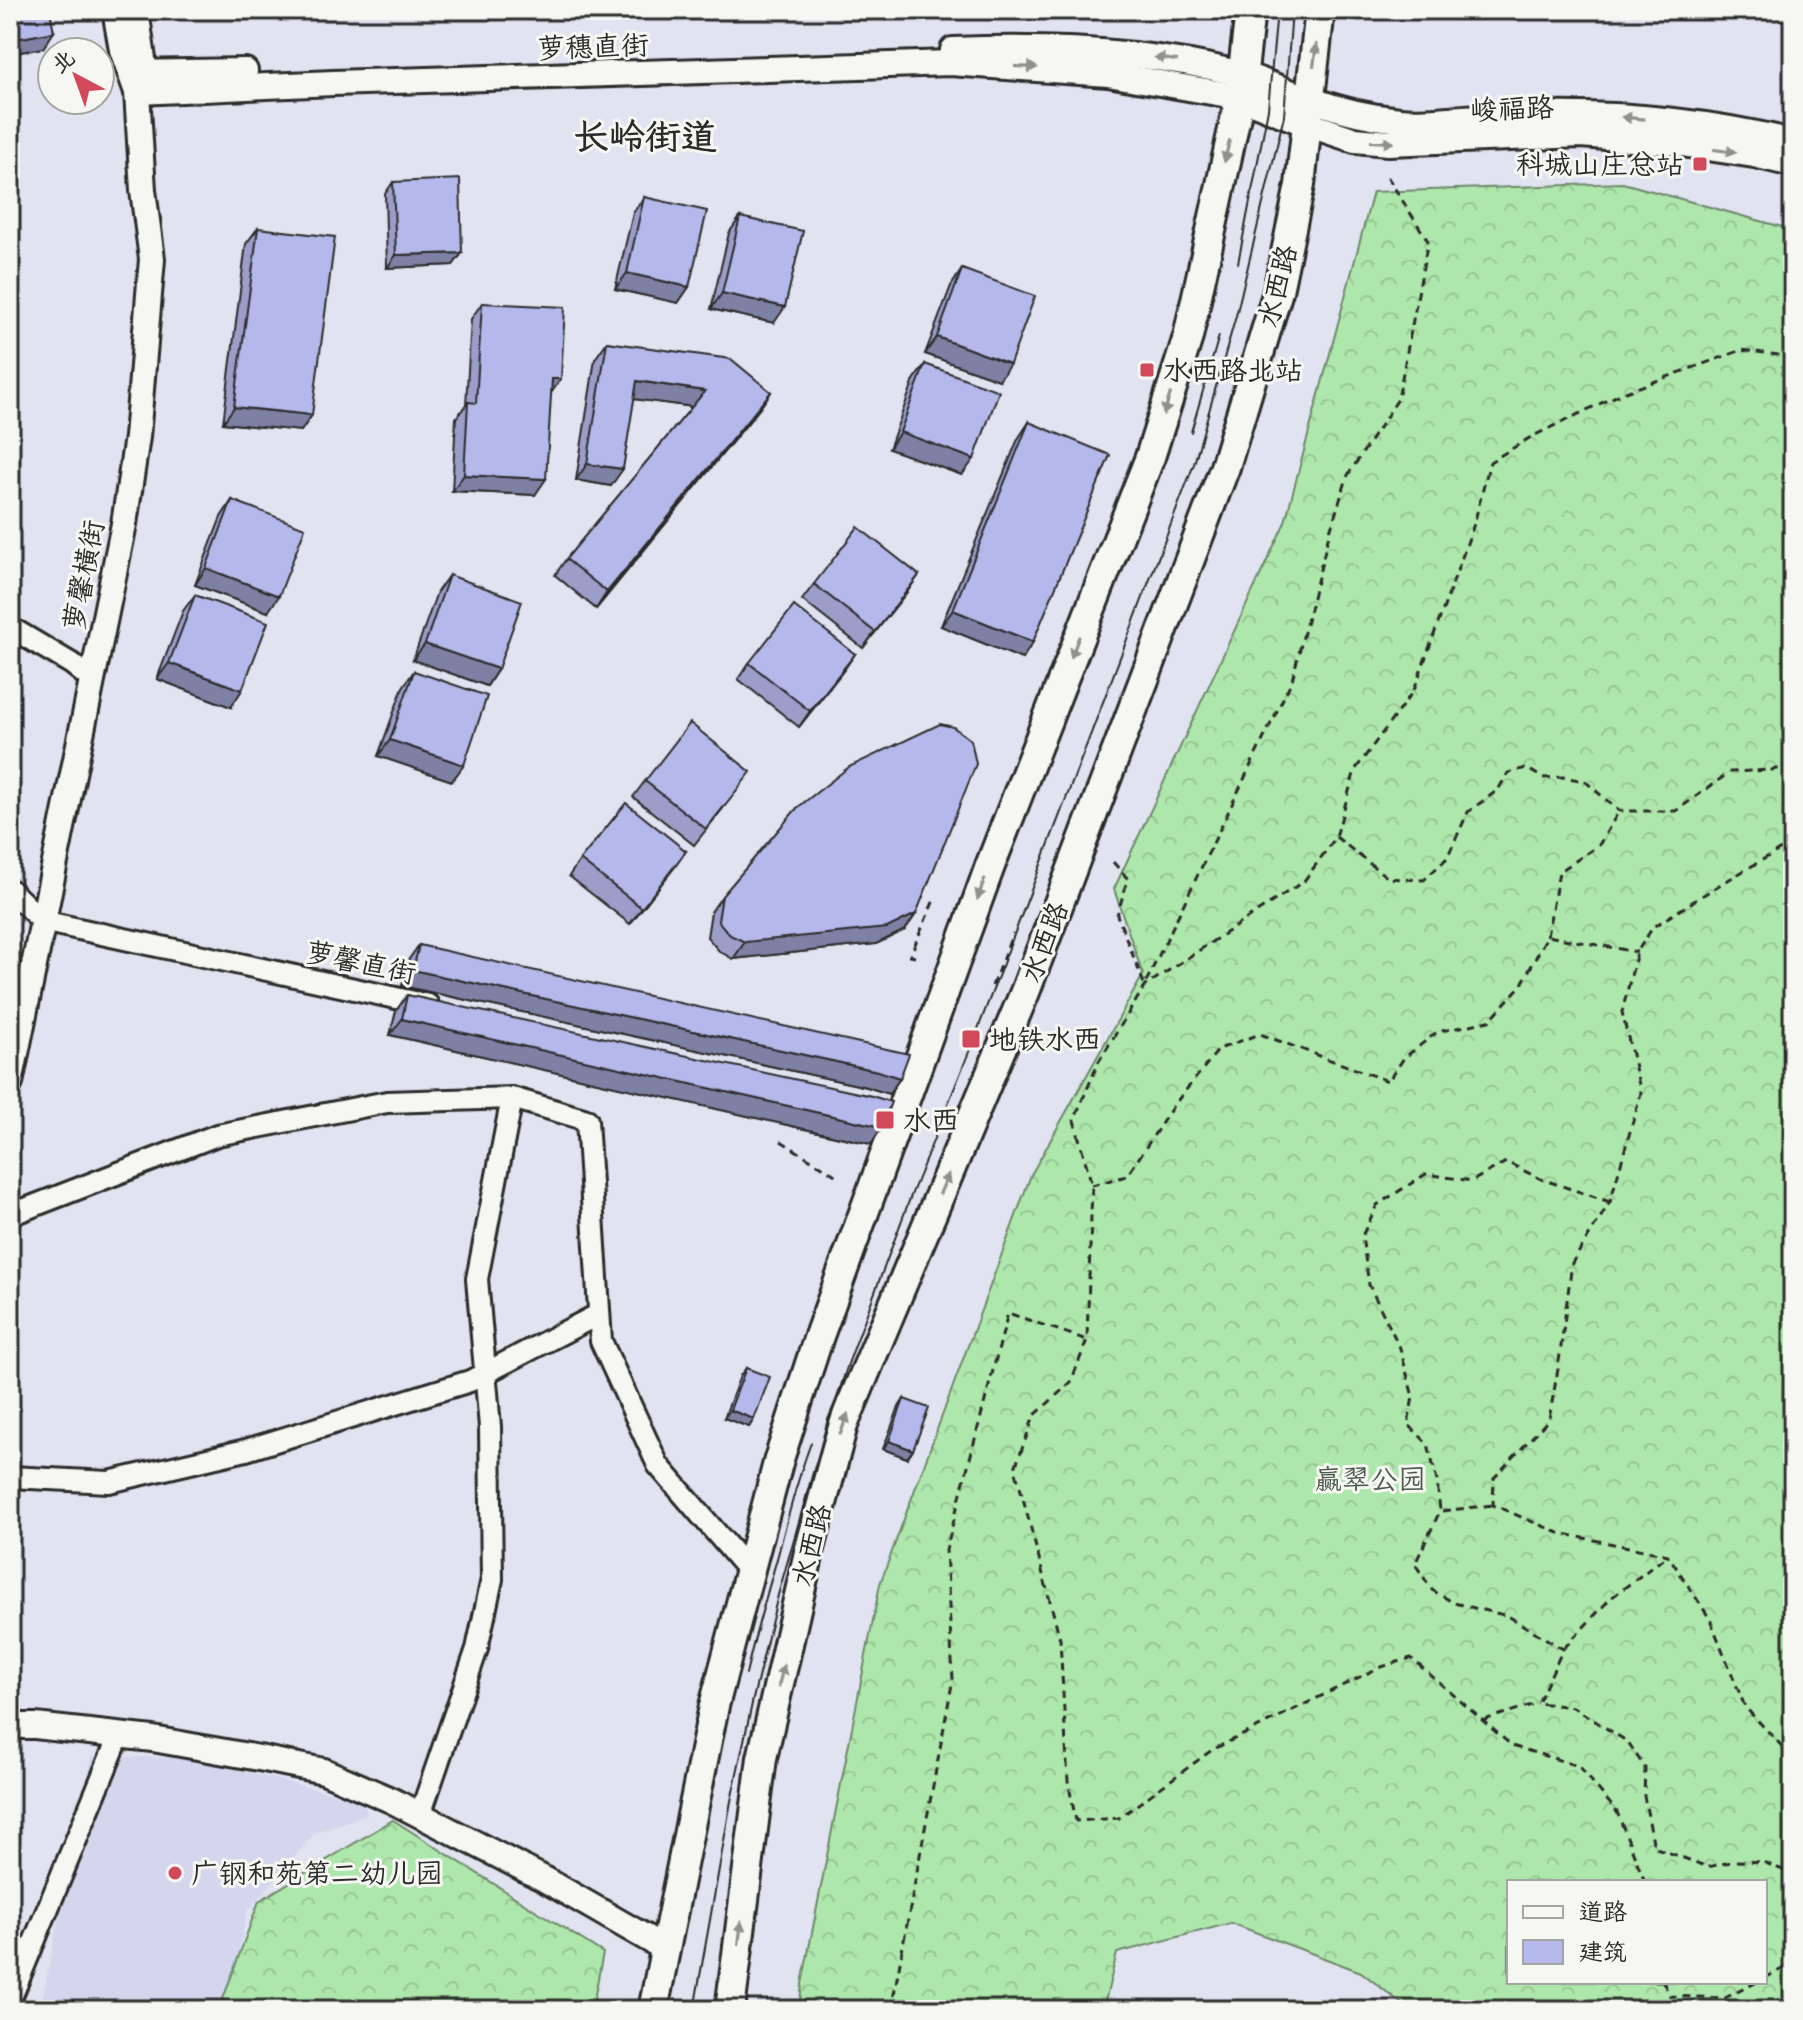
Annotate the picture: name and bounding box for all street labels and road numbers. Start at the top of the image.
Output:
street label: 萝穗直街 [536,27,650,65]
street label: 峻福路 [1469,90,1555,126]
street label: 水西路 [1250,241,1304,331]
street label: 萝馨横街 [56,517,110,633]
street label: 水西路 [1013,897,1075,987]
street label: 萝馨直街 [303,934,419,990]
street label: 水西路 [784,1500,838,1590]

